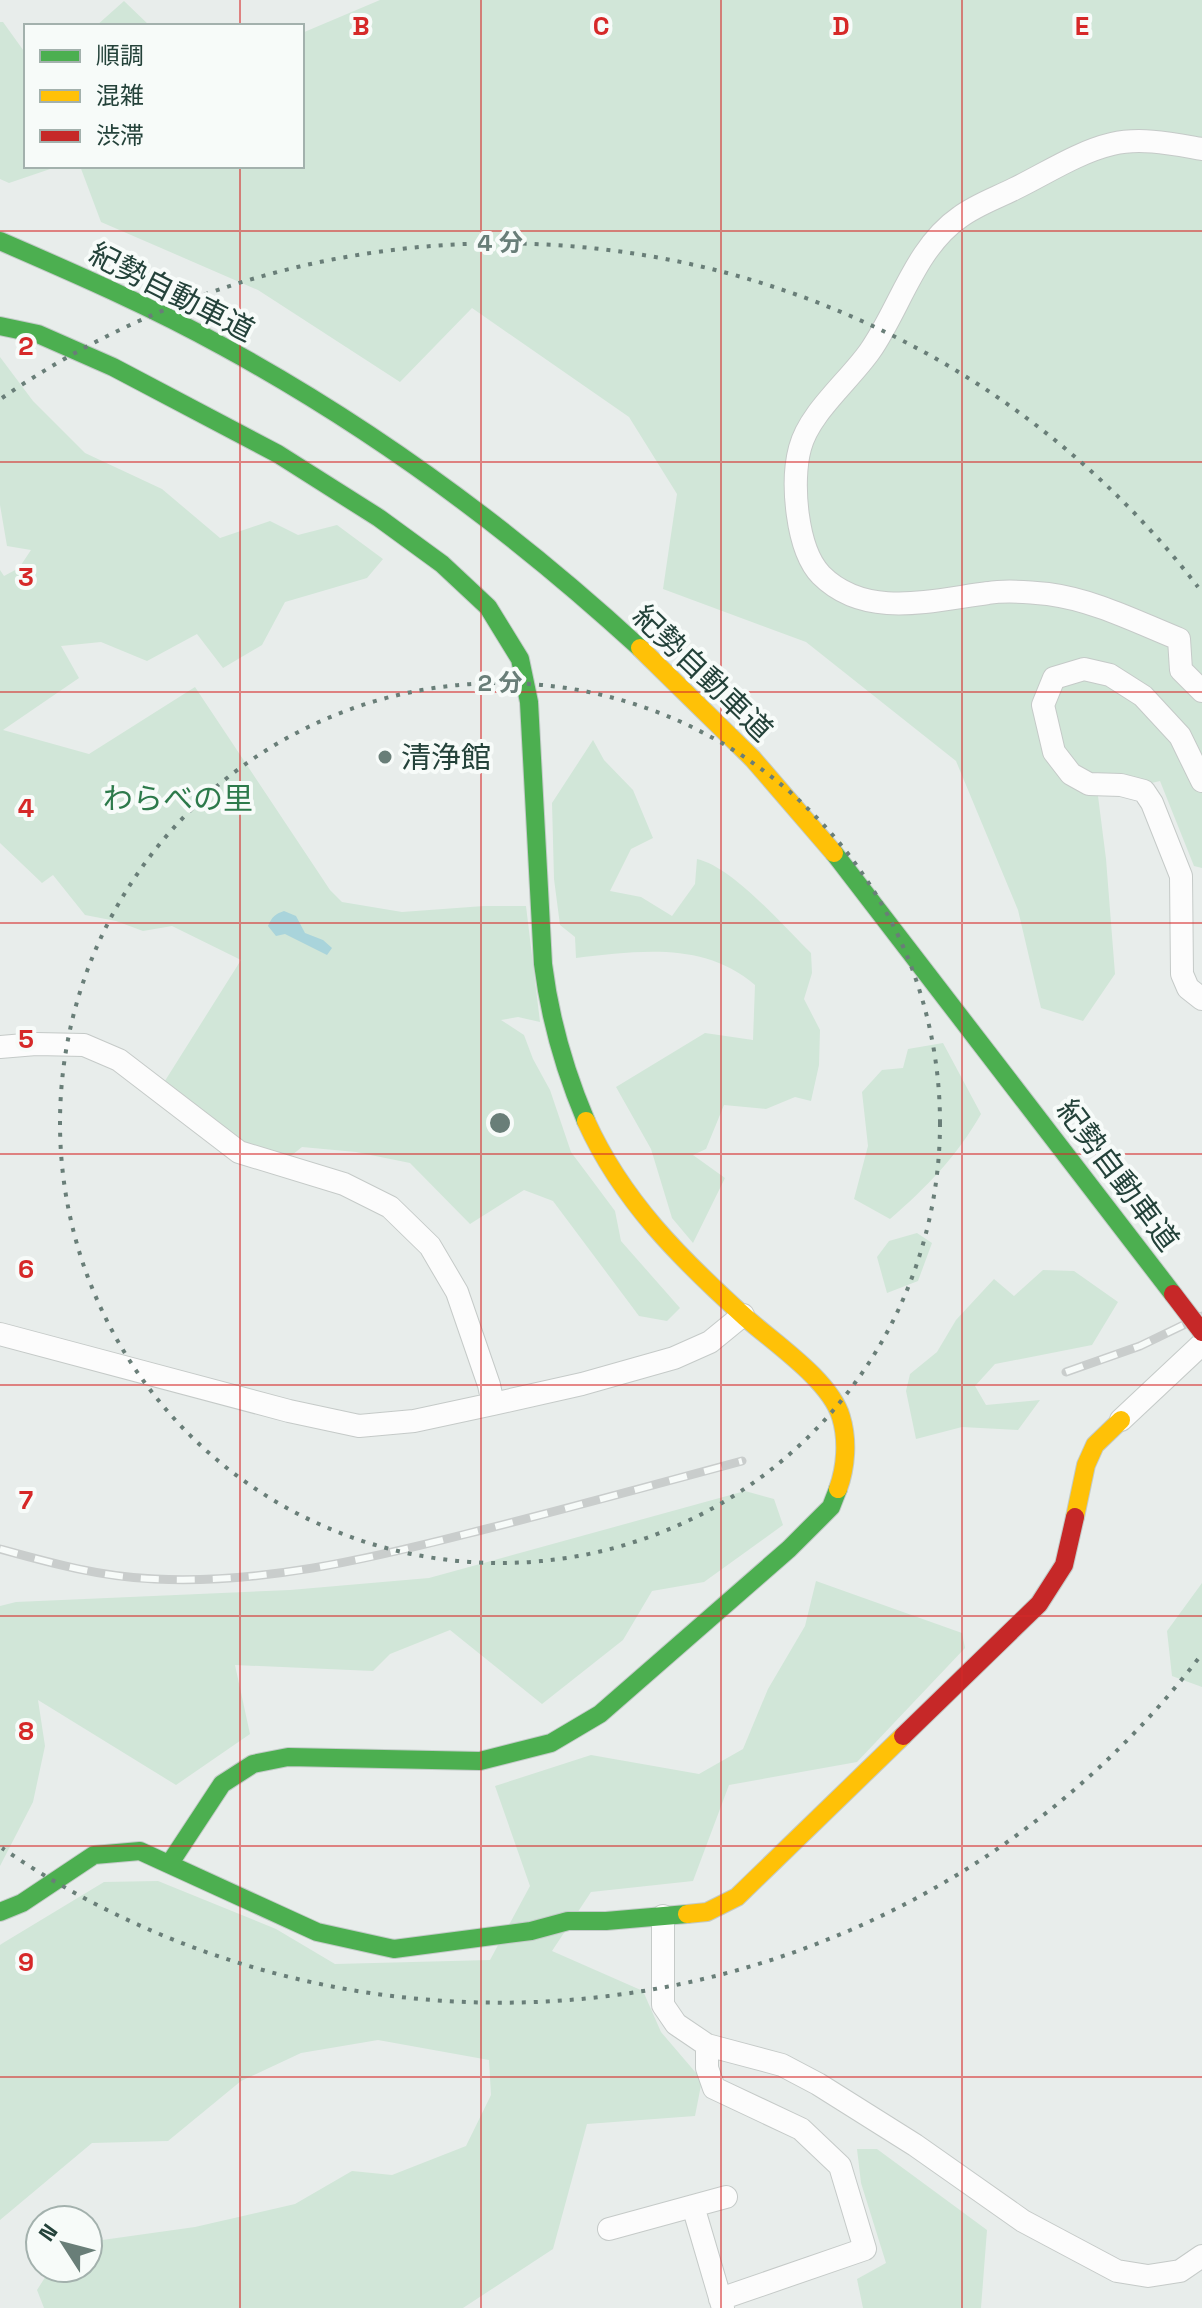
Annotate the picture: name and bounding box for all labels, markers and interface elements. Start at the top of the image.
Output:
text: B [352,9,370,43]
text: C [593,9,609,43]
text: D [832,9,850,43]
text: E [1075,9,1089,43]
legend [24,24,304,168]
text: 順調 [96,40,144,71]
text: 混雑 [96,80,144,111]
text: 渋滞 [96,120,144,151]
text: 4 分 [477,227,523,258]
street label: 紀勢自動車道 [83,234,261,350]
text: 2 [18,329,34,363]
text: 3 [18,560,34,594]
street label: 紀勢自動車道 [625,596,781,750]
text: 2 分 [478,667,522,698]
place label: 清浄館 [401,738,491,777]
marker: 清浄館 [376,748,394,766]
park label: わらべの里 [103,779,253,818]
text: 4 [18,791,34,825]
text: 5 [18,1022,34,1056]
street label: 紀勢自動車道 [1048,1091,1188,1259]
centre of rings [486,1109,514,1137]
text: 6 [18,1252,34,1286]
text: 7 [19,1483,33,1517]
text: 8 [18,1714,34,1748]
text: 9 [18,1945,34,1979]
north arrow [24,2204,104,2284]
text: N [32,2218,63,2246]

